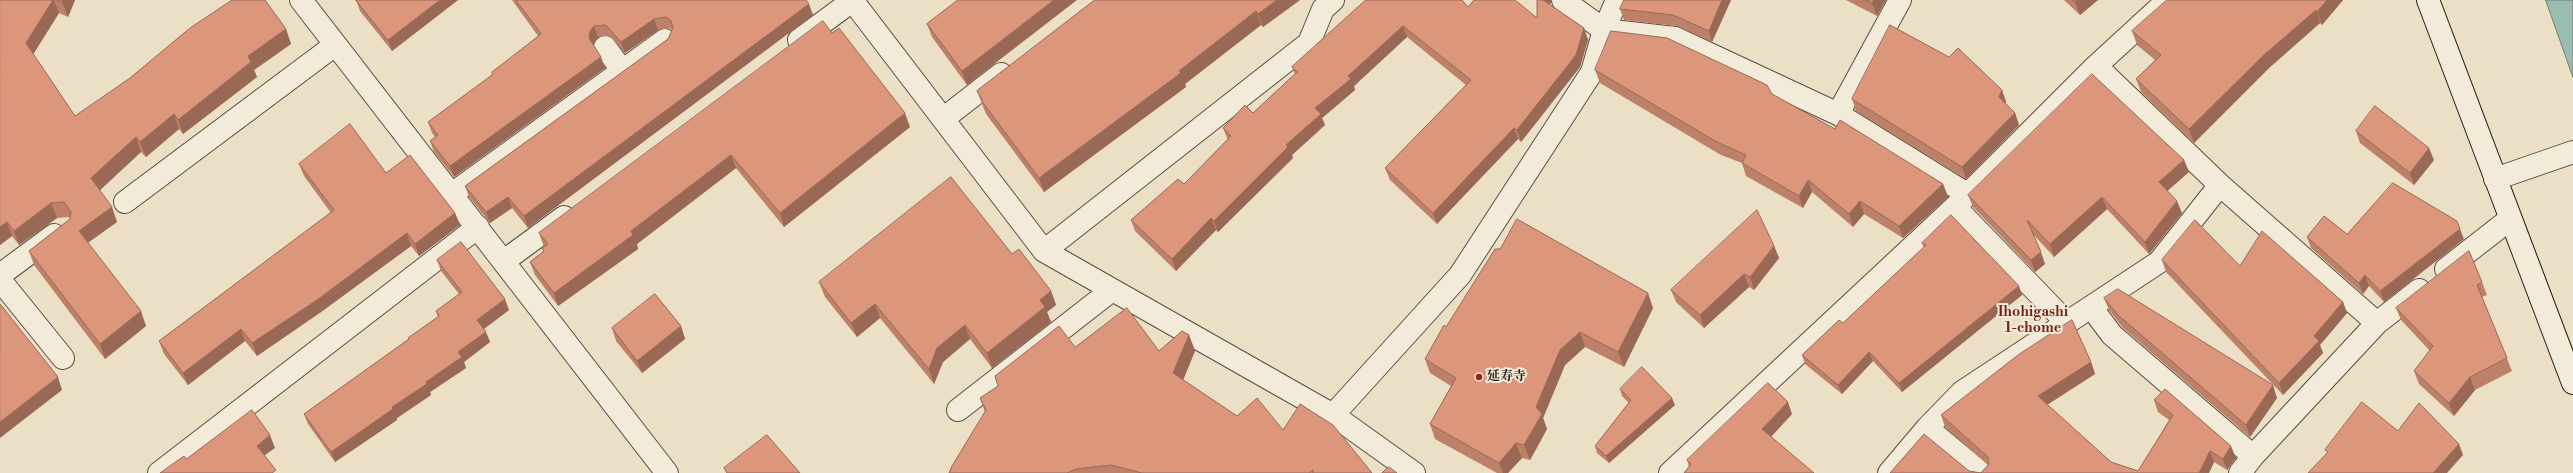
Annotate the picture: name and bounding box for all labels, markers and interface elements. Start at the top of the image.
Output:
district label: Ihohigashi 1-chome [1998,305,2068,338]
place label: 延寿寺 [1487,369,1526,385]
marker: 延寿寺 [1474,372,1484,382]

